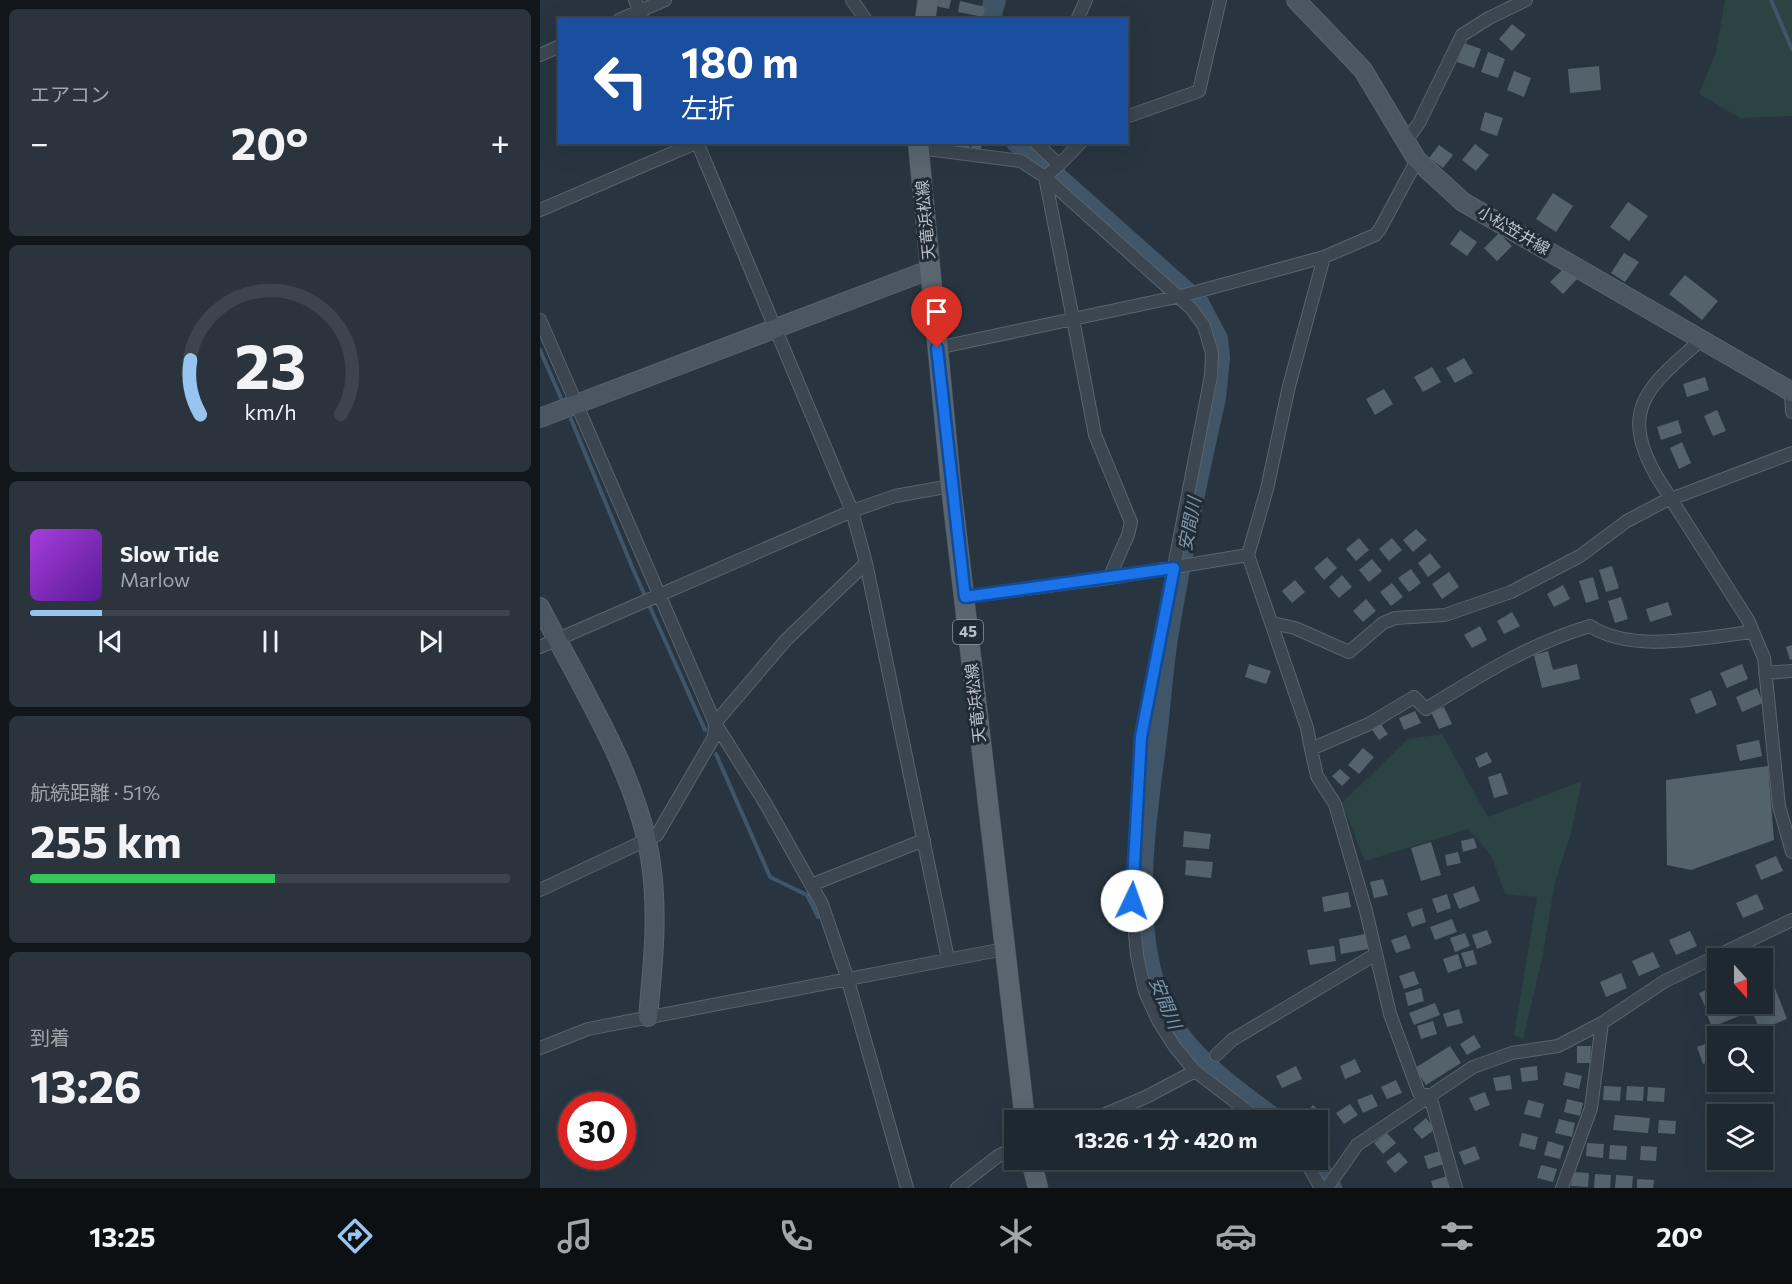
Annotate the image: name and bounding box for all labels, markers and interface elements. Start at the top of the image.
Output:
text: 180 m [681,35,799,87]
icon: left [582,42,660,120]
text: エアコン [30,82,110,106]
text: 左折 [681,91,735,124]
text: 20° [231,114,309,169]
text: − [30,121,49,162]
text: + [491,121,510,162]
street label: 天竜浜松線 [912,179,937,261]
street label: 小松笠井線 [1475,201,1554,258]
pin [911,286,962,348]
icon: arrive [920,295,953,328]
text: 23 [234,326,306,402]
text: km/h [244,399,296,425]
water label: 安間川 [1173,493,1205,552]
text: Slow Tide [120,540,219,567]
text: Marlow [120,567,190,591]
road number: 45 [953,620,983,644]
icon: previous [94,625,127,658]
icon: pause [254,625,287,658]
icon: next [414,625,447,658]
street label: 天竜浜松線 [961,662,988,744]
text: 航続距離 · 51% [30,780,160,804]
text: 255 km [30,812,182,867]
position arrow [1100,869,1164,933]
north arrow [1707,948,1773,1014]
map controls [1707,948,1773,1170]
water label: 安間川 [1145,973,1187,1034]
text: 到着 [30,1025,70,1049]
button: search [1707,1026,1773,1092]
text: 13:26 [30,1057,142,1112]
speed limit sign: 30 [558,1092,636,1170]
button: layers [1707,1104,1773,1170]
text: 13:26 · 1 分 · 420 m [1075,1126,1257,1153]
icon: directions [334,1215,376,1257]
icon: music [554,1215,596,1257]
icon: phone [775,1215,817,1257]
icon: climate [995,1215,1037,1257]
icon: car [1215,1215,1257,1257]
icon: filters [1436,1215,1478,1257]
text: 13:25 [89,1220,155,1253]
text: 20° [1656,1220,1703,1253]

